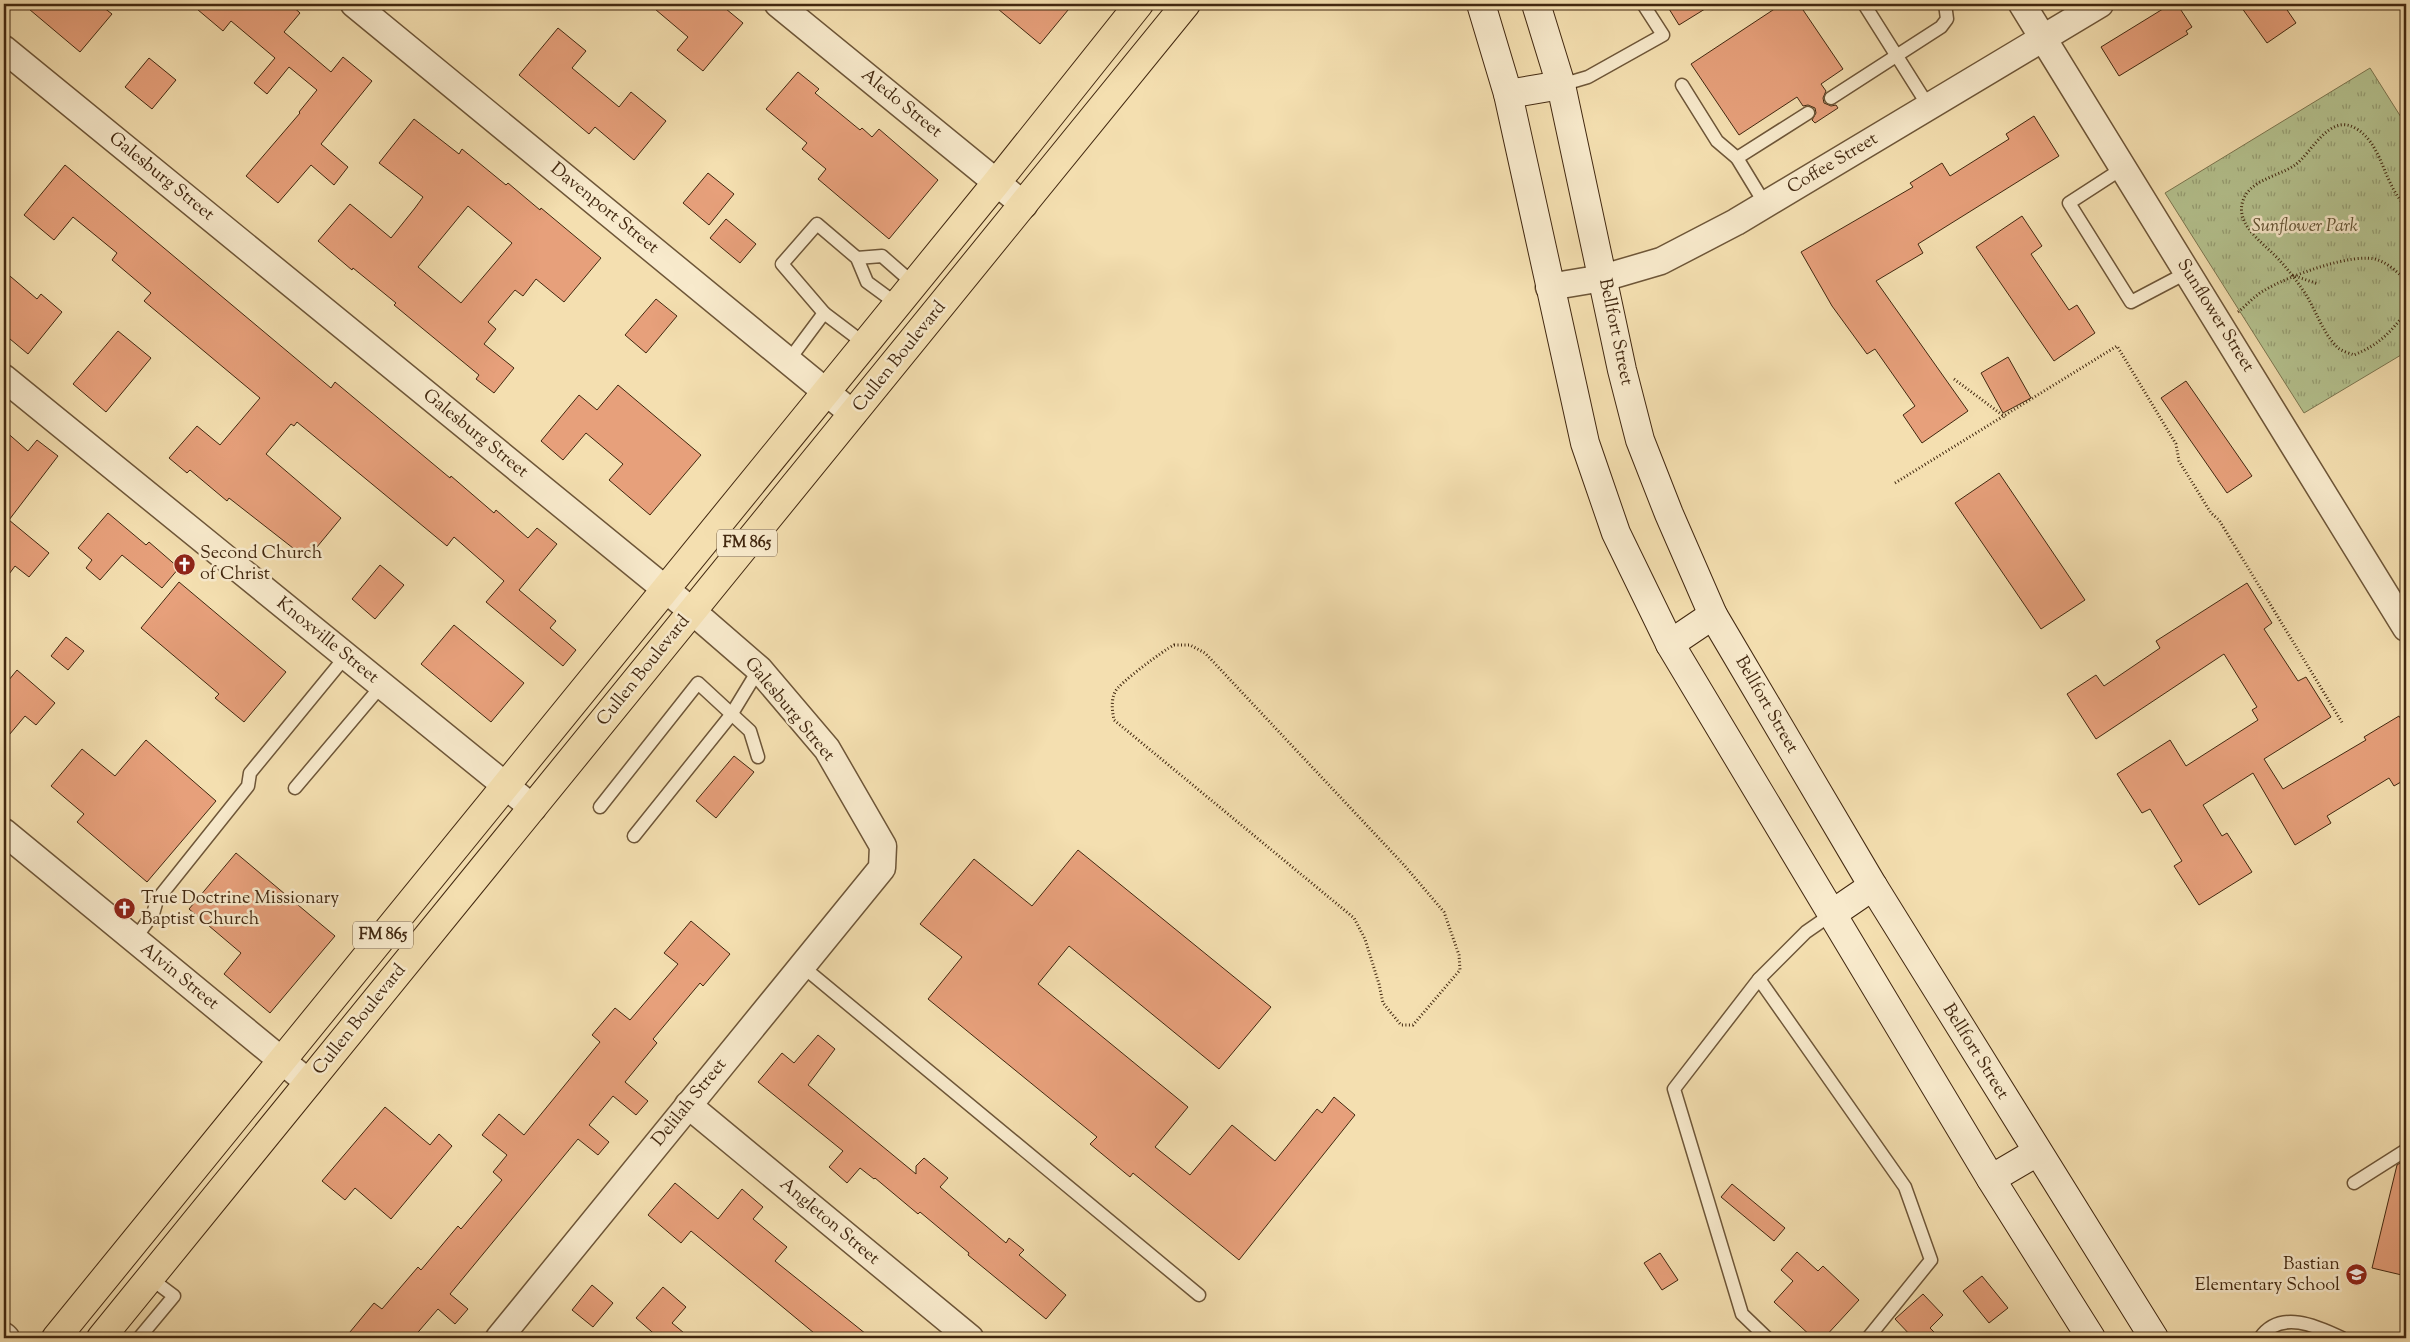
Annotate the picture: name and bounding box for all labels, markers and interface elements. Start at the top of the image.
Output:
street label: Aledo Street [855,63,947,145]
street label: Galesburg Street [103,126,219,228]
street label: Coffee Street [1783,127,1883,201]
street label: Davenport Street [544,157,664,261]
park label: Sunflower Park [2252,214,2358,240]
street label: Sunflower Street [2170,254,2260,378]
street label: Bellfort Street [1591,276,1639,388]
street label: Cullen Boulevard [847,296,953,418]
street label: Galesburg Street [417,383,533,485]
road number: FM 865 [717,530,777,556]
place label: Second Church of Christ [200,541,323,588]
church icon: Second Church of Christ [172,552,196,576]
street label: Knoxville Street [270,591,384,691]
street label: Cullen Boulevard [591,610,697,732]
street label: Bellfort Street [1728,651,1804,759]
street label: Galesburg Street [738,652,840,768]
place label: True Doctrine Missionary Baptist Church [141,886,339,933]
church icon: True Doctrine Missionary Baptist Church [113,897,137,921]
road number: FM 865 [353,922,413,948]
street label: Alvin Street [134,937,224,1017]
street label: Cullen Boulevard [307,959,413,1081]
street label: Bellfort Street [1935,999,2015,1105]
street label: Delilah Street [646,1053,734,1153]
street label: Angleton Street [773,1172,885,1272]
place label: Bastian Elementary School [2195,1252,2340,1299]
school or university icon: Bastian Elementary School [2344,1263,2368,1287]

